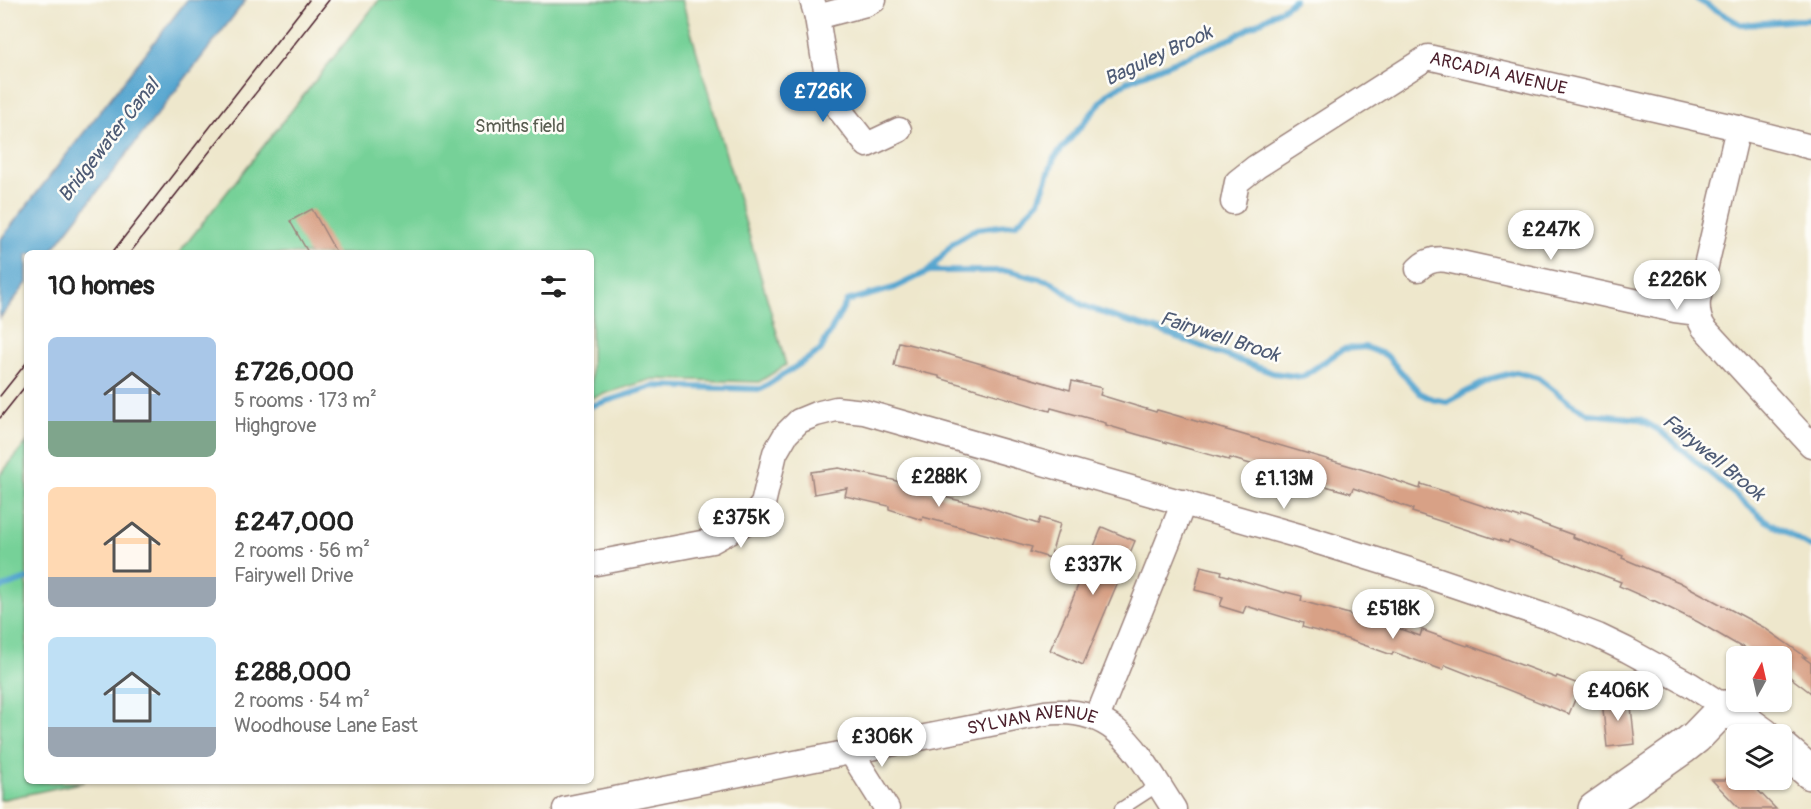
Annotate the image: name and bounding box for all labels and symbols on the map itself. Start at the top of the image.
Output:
water label: Baguley Brook [1100,19,1218,91]
street label: ARCADIA AVENUE [1427,47,1569,100]
water label: Bridgewater Canal [52,72,166,207]
pin: £726K [781,72,865,123]
park label: Smiths field [475,115,565,138]
pin: £247K [1509,210,1593,261]
pin: £226K [1635,260,1719,311]
water label: Fairywell Brook [1157,305,1284,368]
water label: Fairywell Brook [1657,409,1771,507]
pin: £288K [897,457,981,508]
pin: £1.13M [1235,459,1333,510]
pin: £375K [699,498,783,549]
pin: £337K [1051,545,1135,596]
pin: £518K [1351,589,1435,640]
north arrow [1726,646,1792,712]
pin: £406K [1576,671,1660,722]
street label: SYLVAN AVENUE [965,701,1100,740]
pin: £306K [840,717,924,768]

